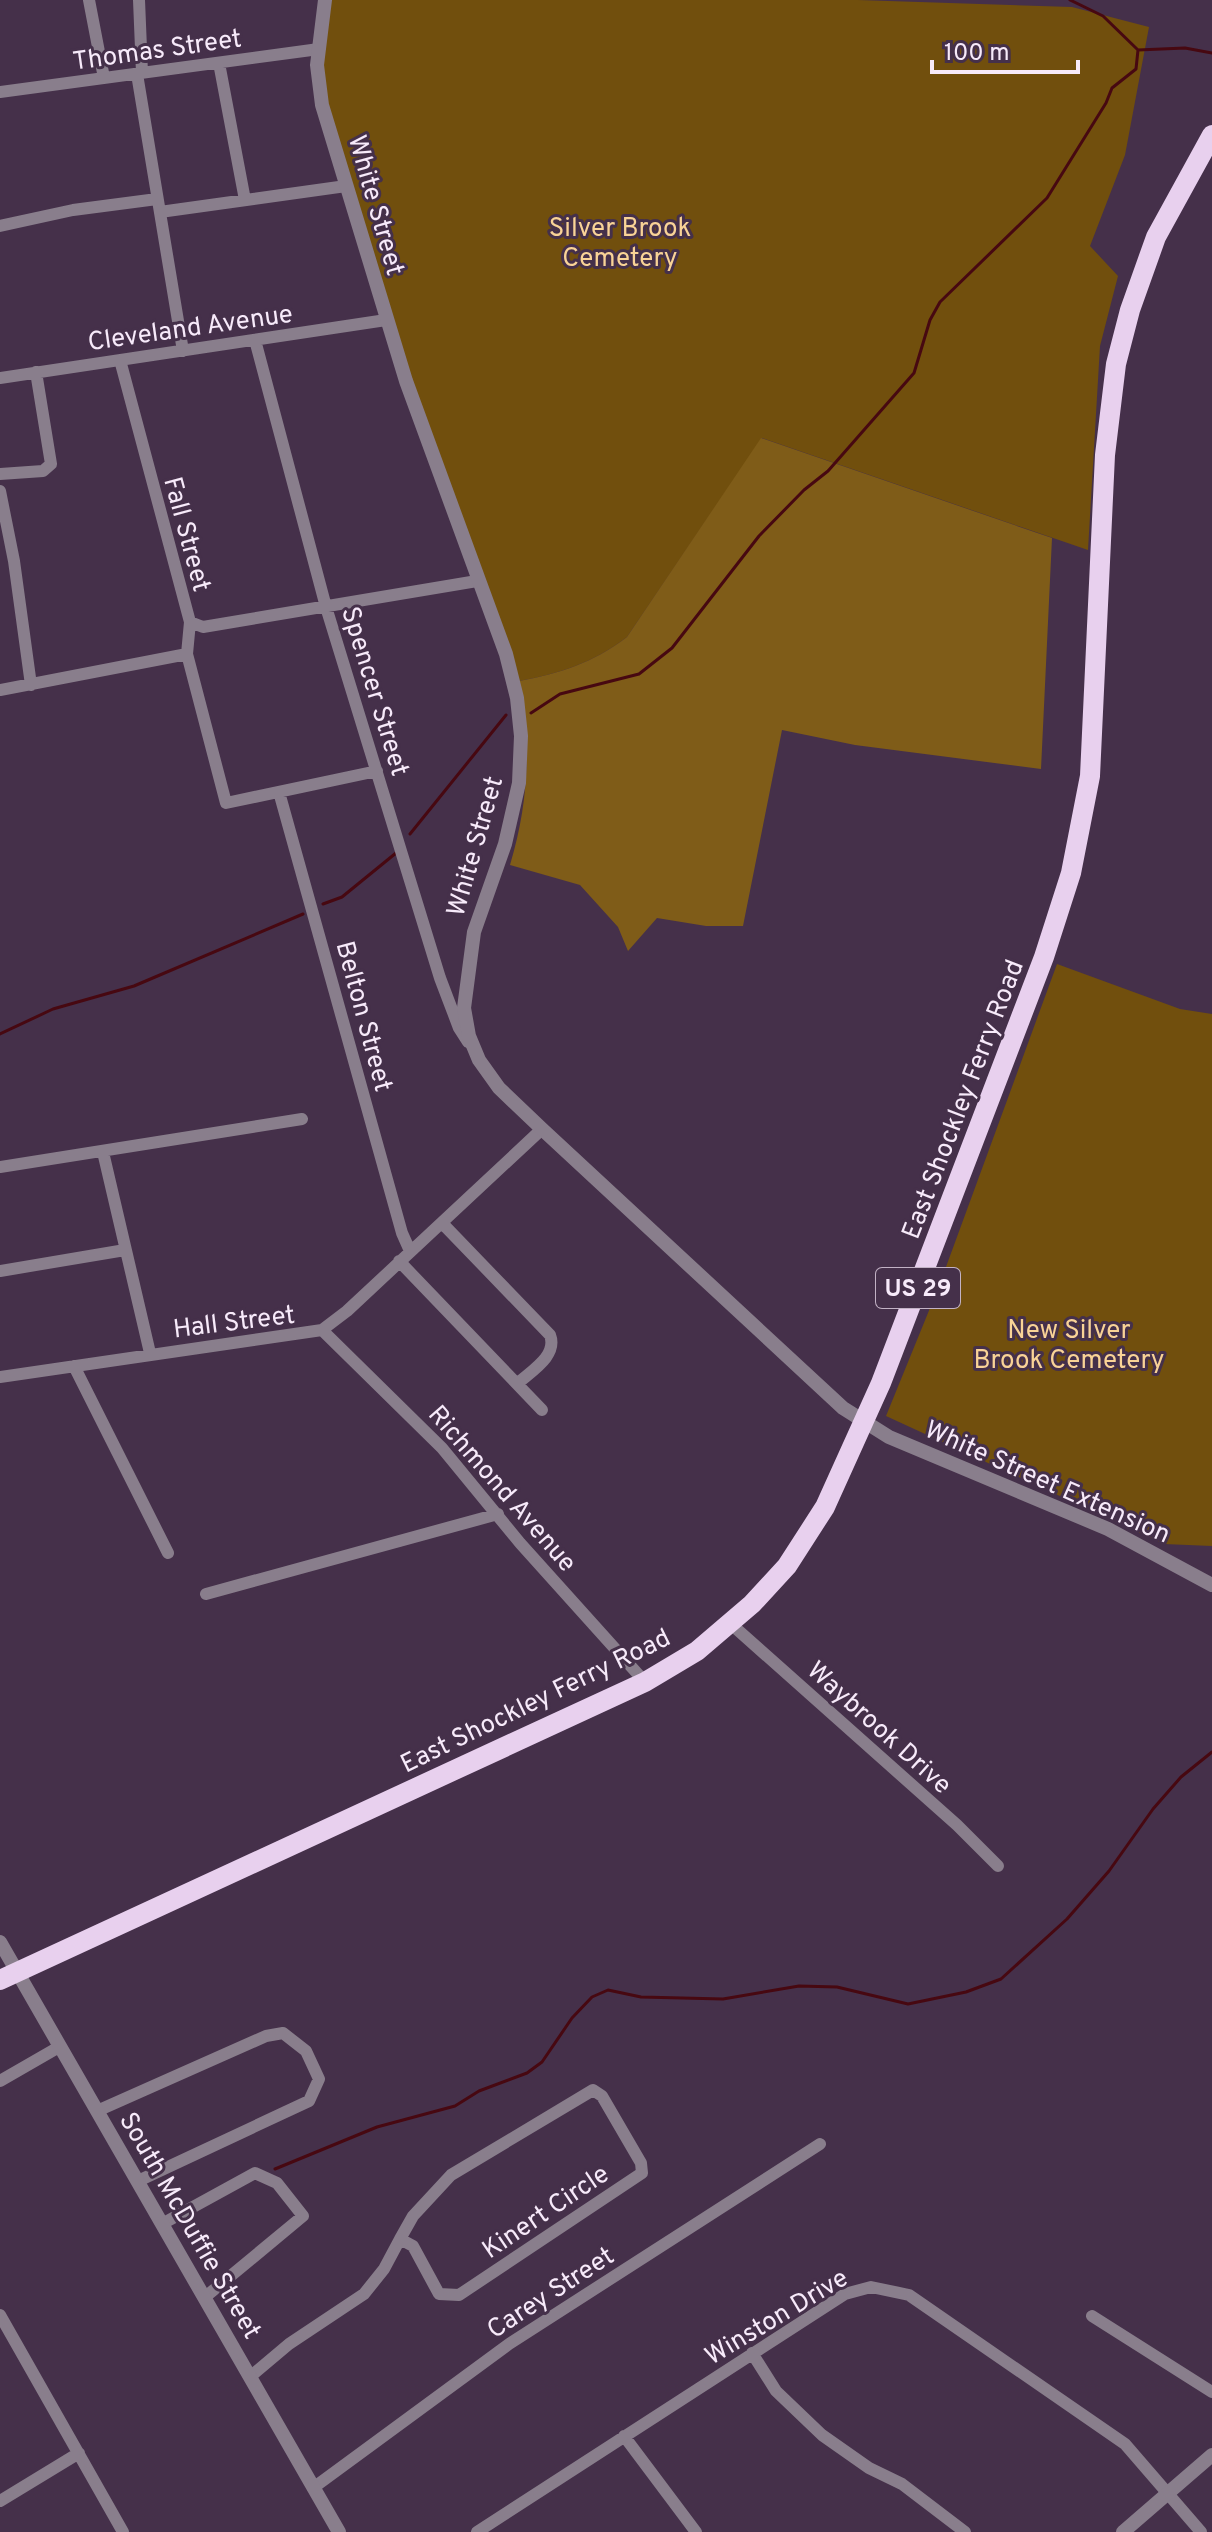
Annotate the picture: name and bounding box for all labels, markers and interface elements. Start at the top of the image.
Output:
street label: Thomas Street [71,23,244,80]
scale bar [932,24,1078,74]
text: 100 m [944,39,1010,69]
street label: White Street [339,132,410,280]
park label: Silver Brook Cemetery [549,213,691,276]
street label: Cleveland Avenue [86,299,295,360]
street label: Fall Street [154,474,217,596]
street label: Spencer Street [332,603,415,780]
street label: White Street [441,773,512,921]
street label: Belton Street [327,938,399,1095]
street label: East Shockley Ferry Road [896,956,1033,1244]
road number: US 29 [876,1268,960,1308]
street label: Hall Street [172,1300,297,1347]
park label: New Silver Brook Cemetery [973,1315,1165,1378]
street label: Richmond Avenue [420,1399,583,1580]
street label: White Street Extension [919,1414,1175,1552]
street label: East Shockley Ferry Road [396,1622,677,1782]
street label: Waybrook Drive [799,1655,958,1803]
street label: South McDuffie Street [110,2107,267,2346]
street label: Kinert Circle [477,2159,616,2268]
street label: Carey Street [481,2241,621,2347]
street label: Winston Drive [700,2262,855,2374]

